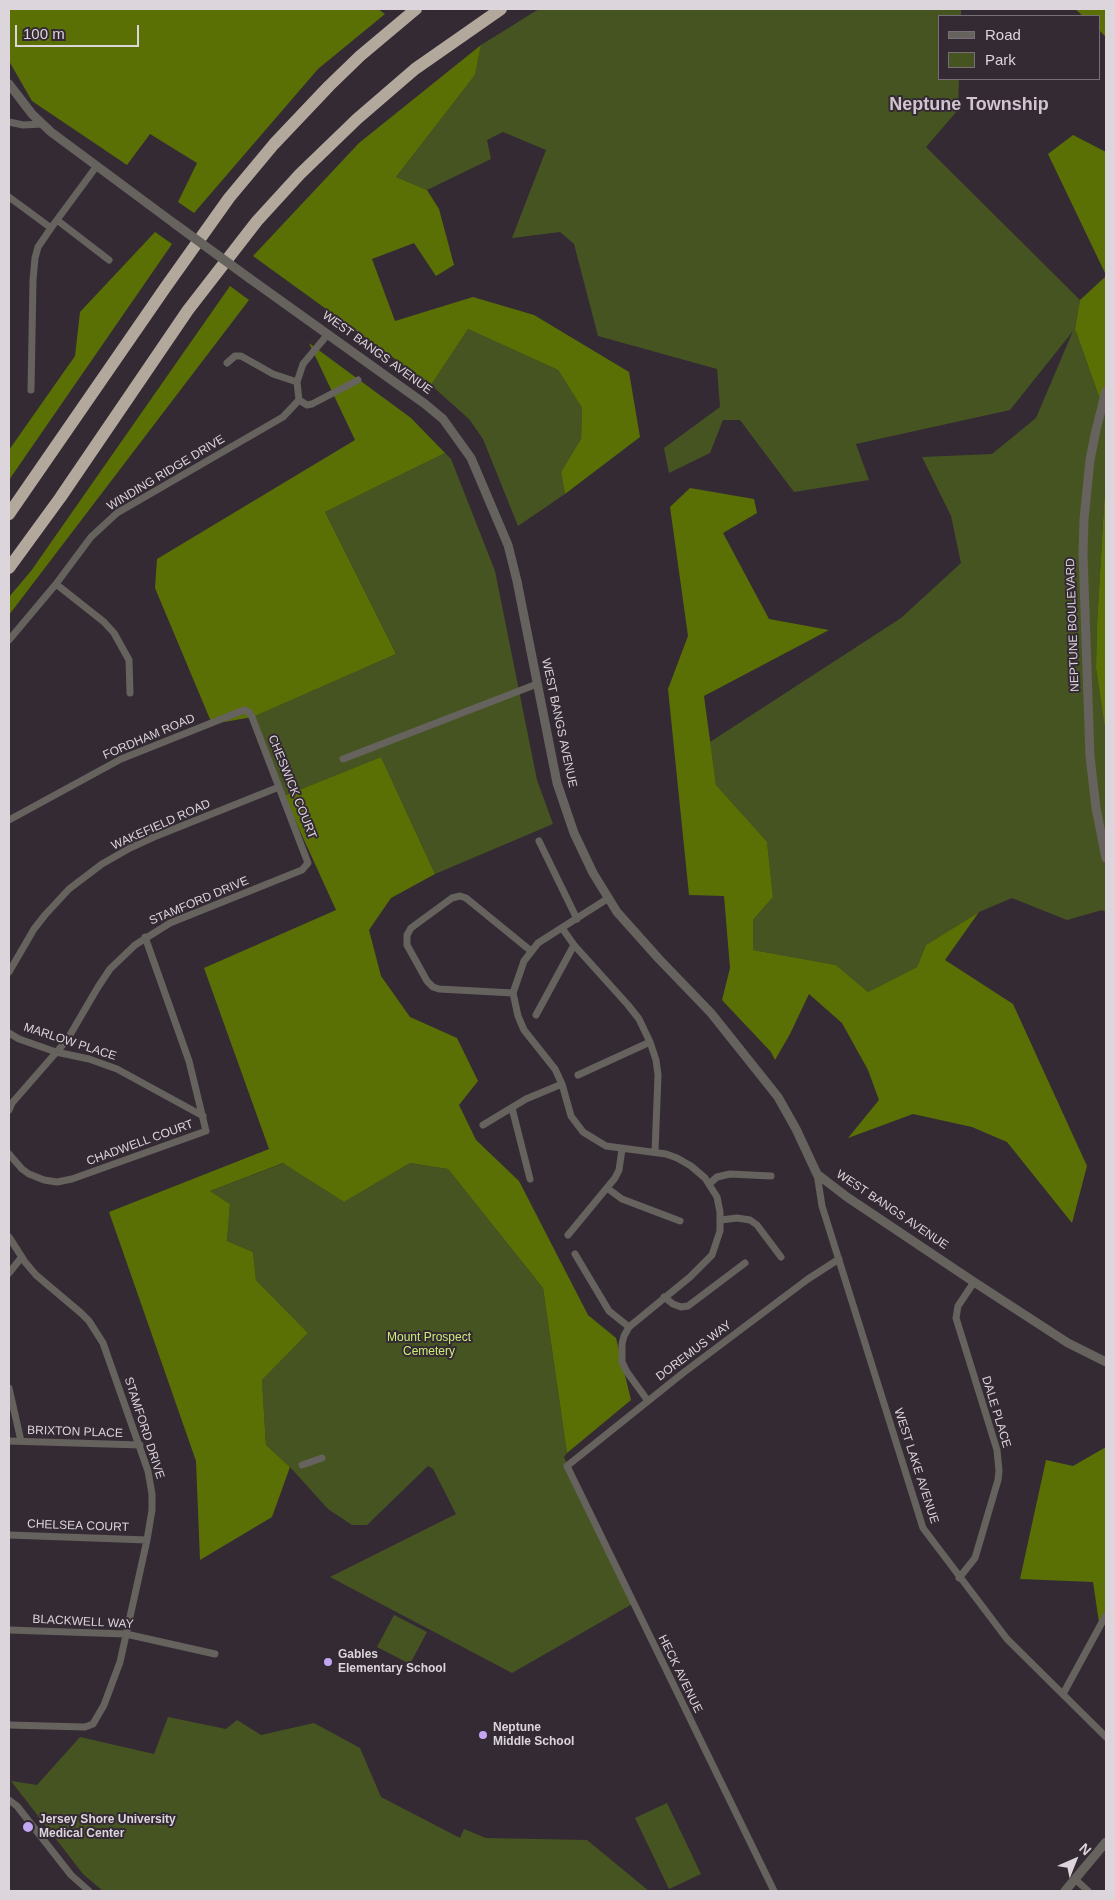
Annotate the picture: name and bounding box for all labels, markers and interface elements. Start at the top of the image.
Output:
scale bar [18,15,141,47]
legend [938,15,1100,80]
text: 100 m [23,25,65,42]
text: Road [985,26,1021,43]
text: Park [985,51,1016,68]
district label: Neptune Township [889,94,1049,116]
street label: WEST BANGS AVENUE [319,308,435,398]
street label: WINDING RIDGE DRIVE [105,432,227,514]
street label: NEPTUNE BOULEVARD [1063,558,1083,692]
street label: WEST BANGS AVENUE [538,657,580,789]
street label: FORDHAM ROAD [101,711,197,763]
street label: CHESWICK COURT [265,733,319,841]
street label: WAKEFIELD ROAD [109,797,213,853]
street label: STAMFORD DRIVE [147,874,251,928]
street label: MARLOW PLACE [22,1020,118,1064]
street label: CHADWELL COURT [85,1117,195,1169]
street label: WEST BANGS AVENUE [833,1167,951,1253]
street label: DOREMUS WAY [653,1318,735,1384]
park label: Mount Prospect Cemetery [387,1331,471,1359]
street label: DALE PLACE [978,1374,1014,1450]
street label: STAMFORD DRIVE [121,1375,167,1481]
street label: WEST LAKE AVENUE [891,1406,941,1526]
street label: BRIXTON PLACE [27,1423,123,1441]
street label: CHELSEA COURT [27,1517,129,1535]
street label: BLACKWELL WAY [32,1612,134,1632]
street label: HECK AVENUE [655,1633,705,1715]
place label: Gables Elementary School [338,1648,446,1676]
marker: Gables Elementary School [322,1656,334,1668]
place label: Neptune Middle School [493,1721,574,1749]
marker: Neptune Middle School [477,1729,489,1741]
place label: Jersey Shore University Medical Center [39,1813,176,1841]
marker: Jersey Shore University Medical Center [21,1820,35,1834]
north arrow [1050,1835,1100,1885]
text: N [1076,1840,1095,1858]

